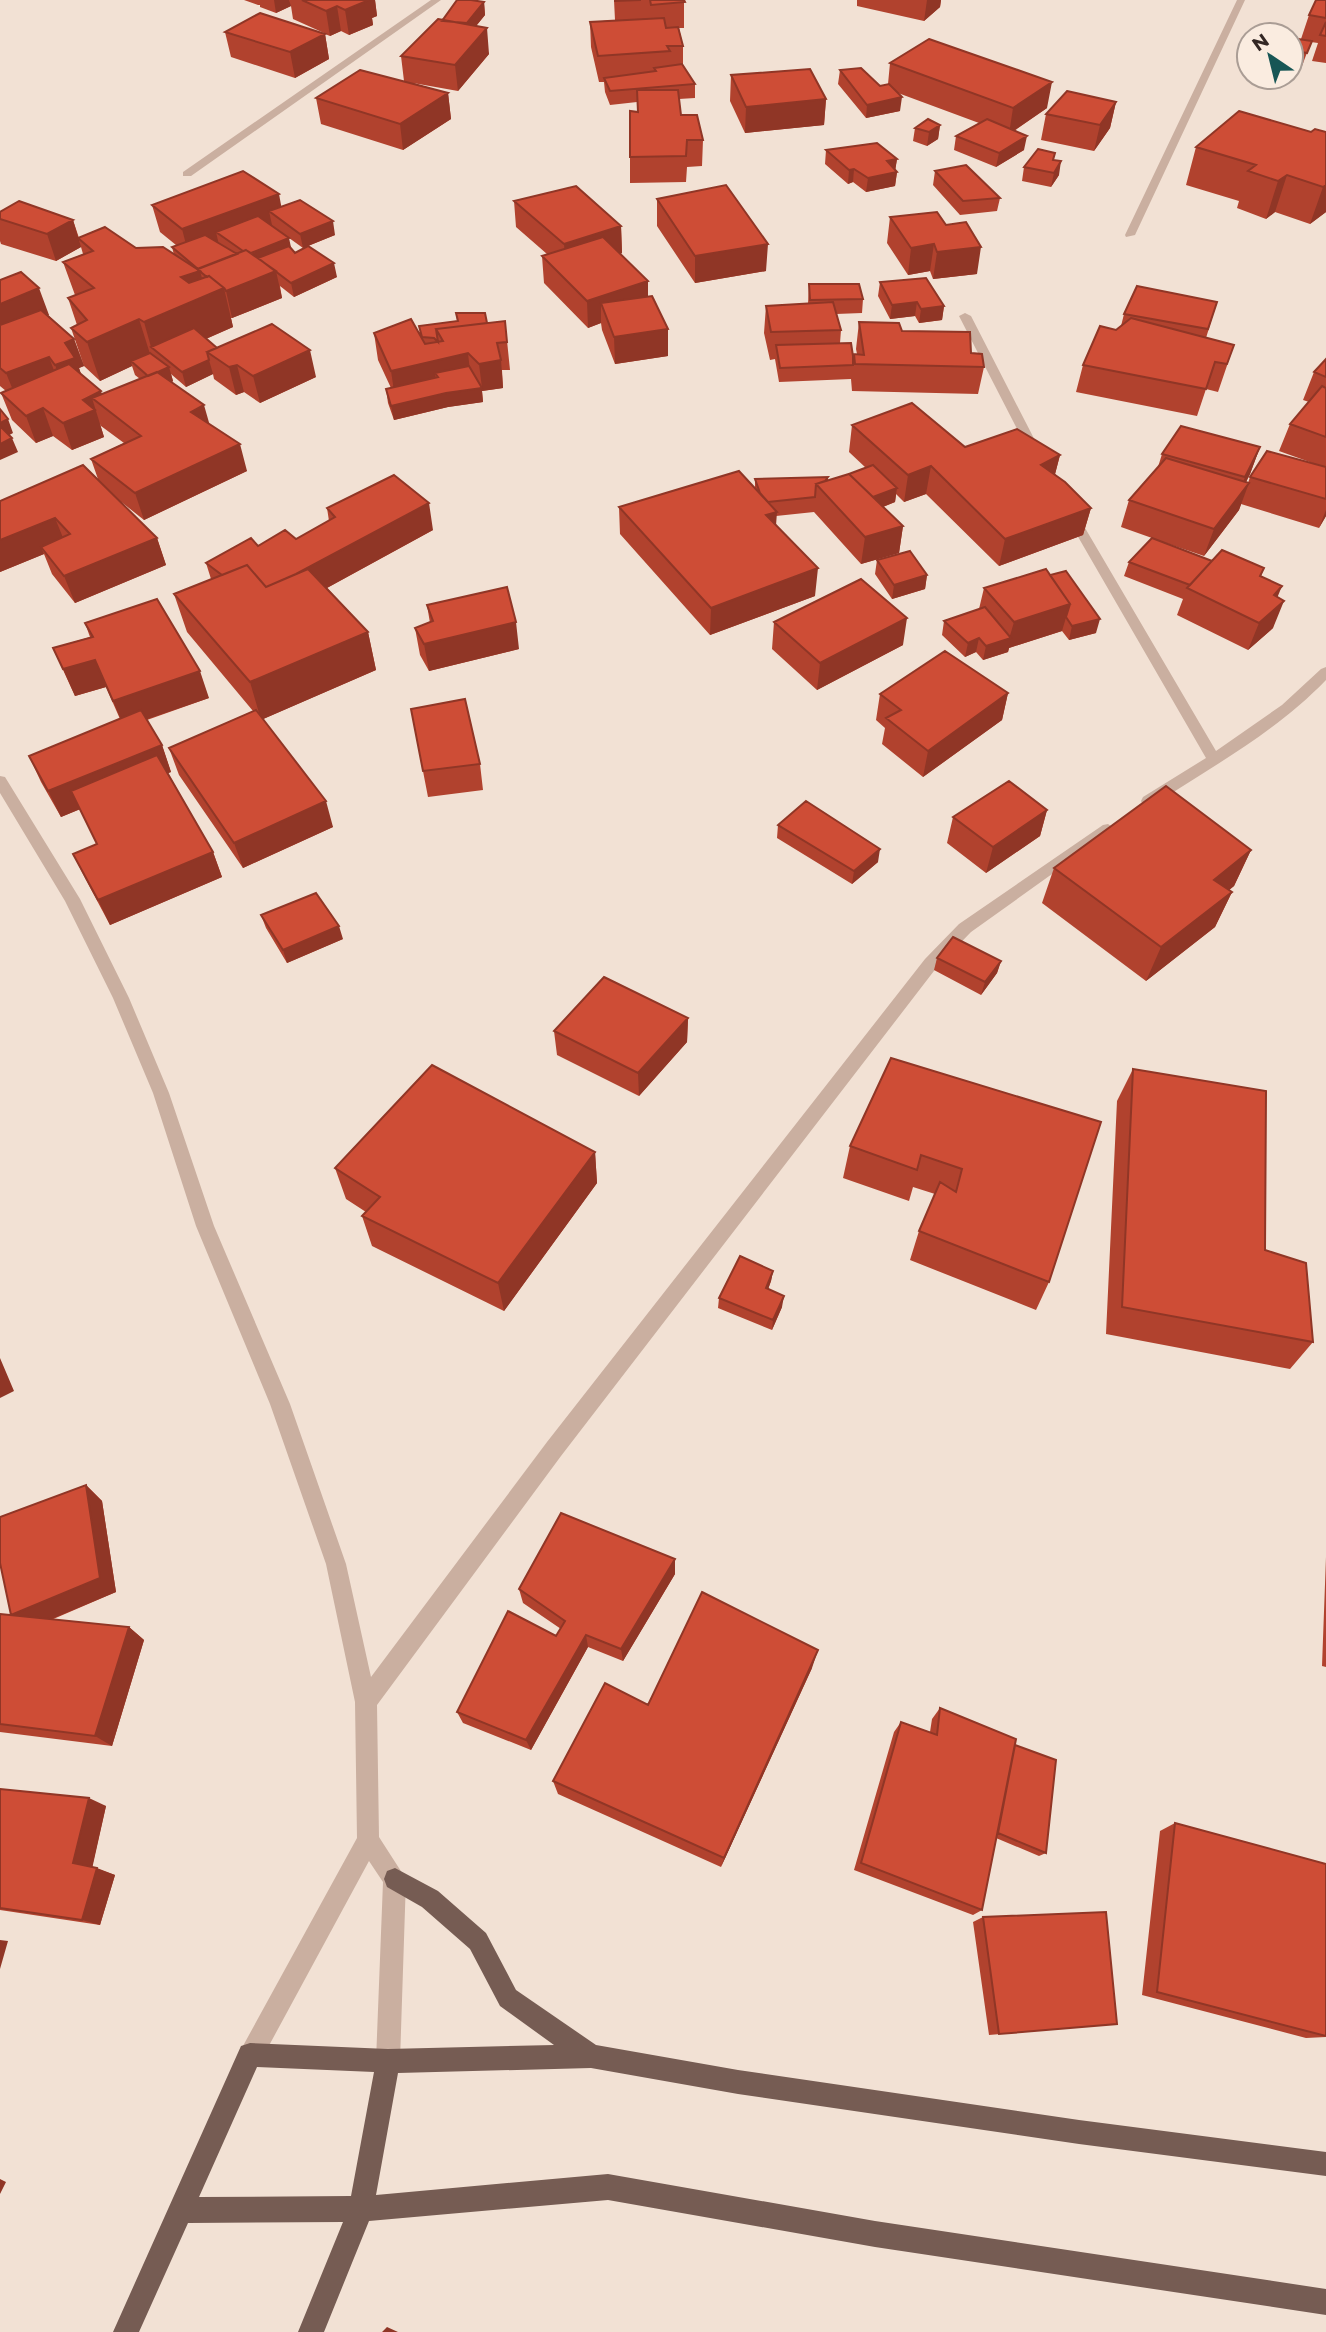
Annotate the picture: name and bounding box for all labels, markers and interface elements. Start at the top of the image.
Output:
north arrow [1235,21,1305,91]
text: N [1248,29,1273,56]

